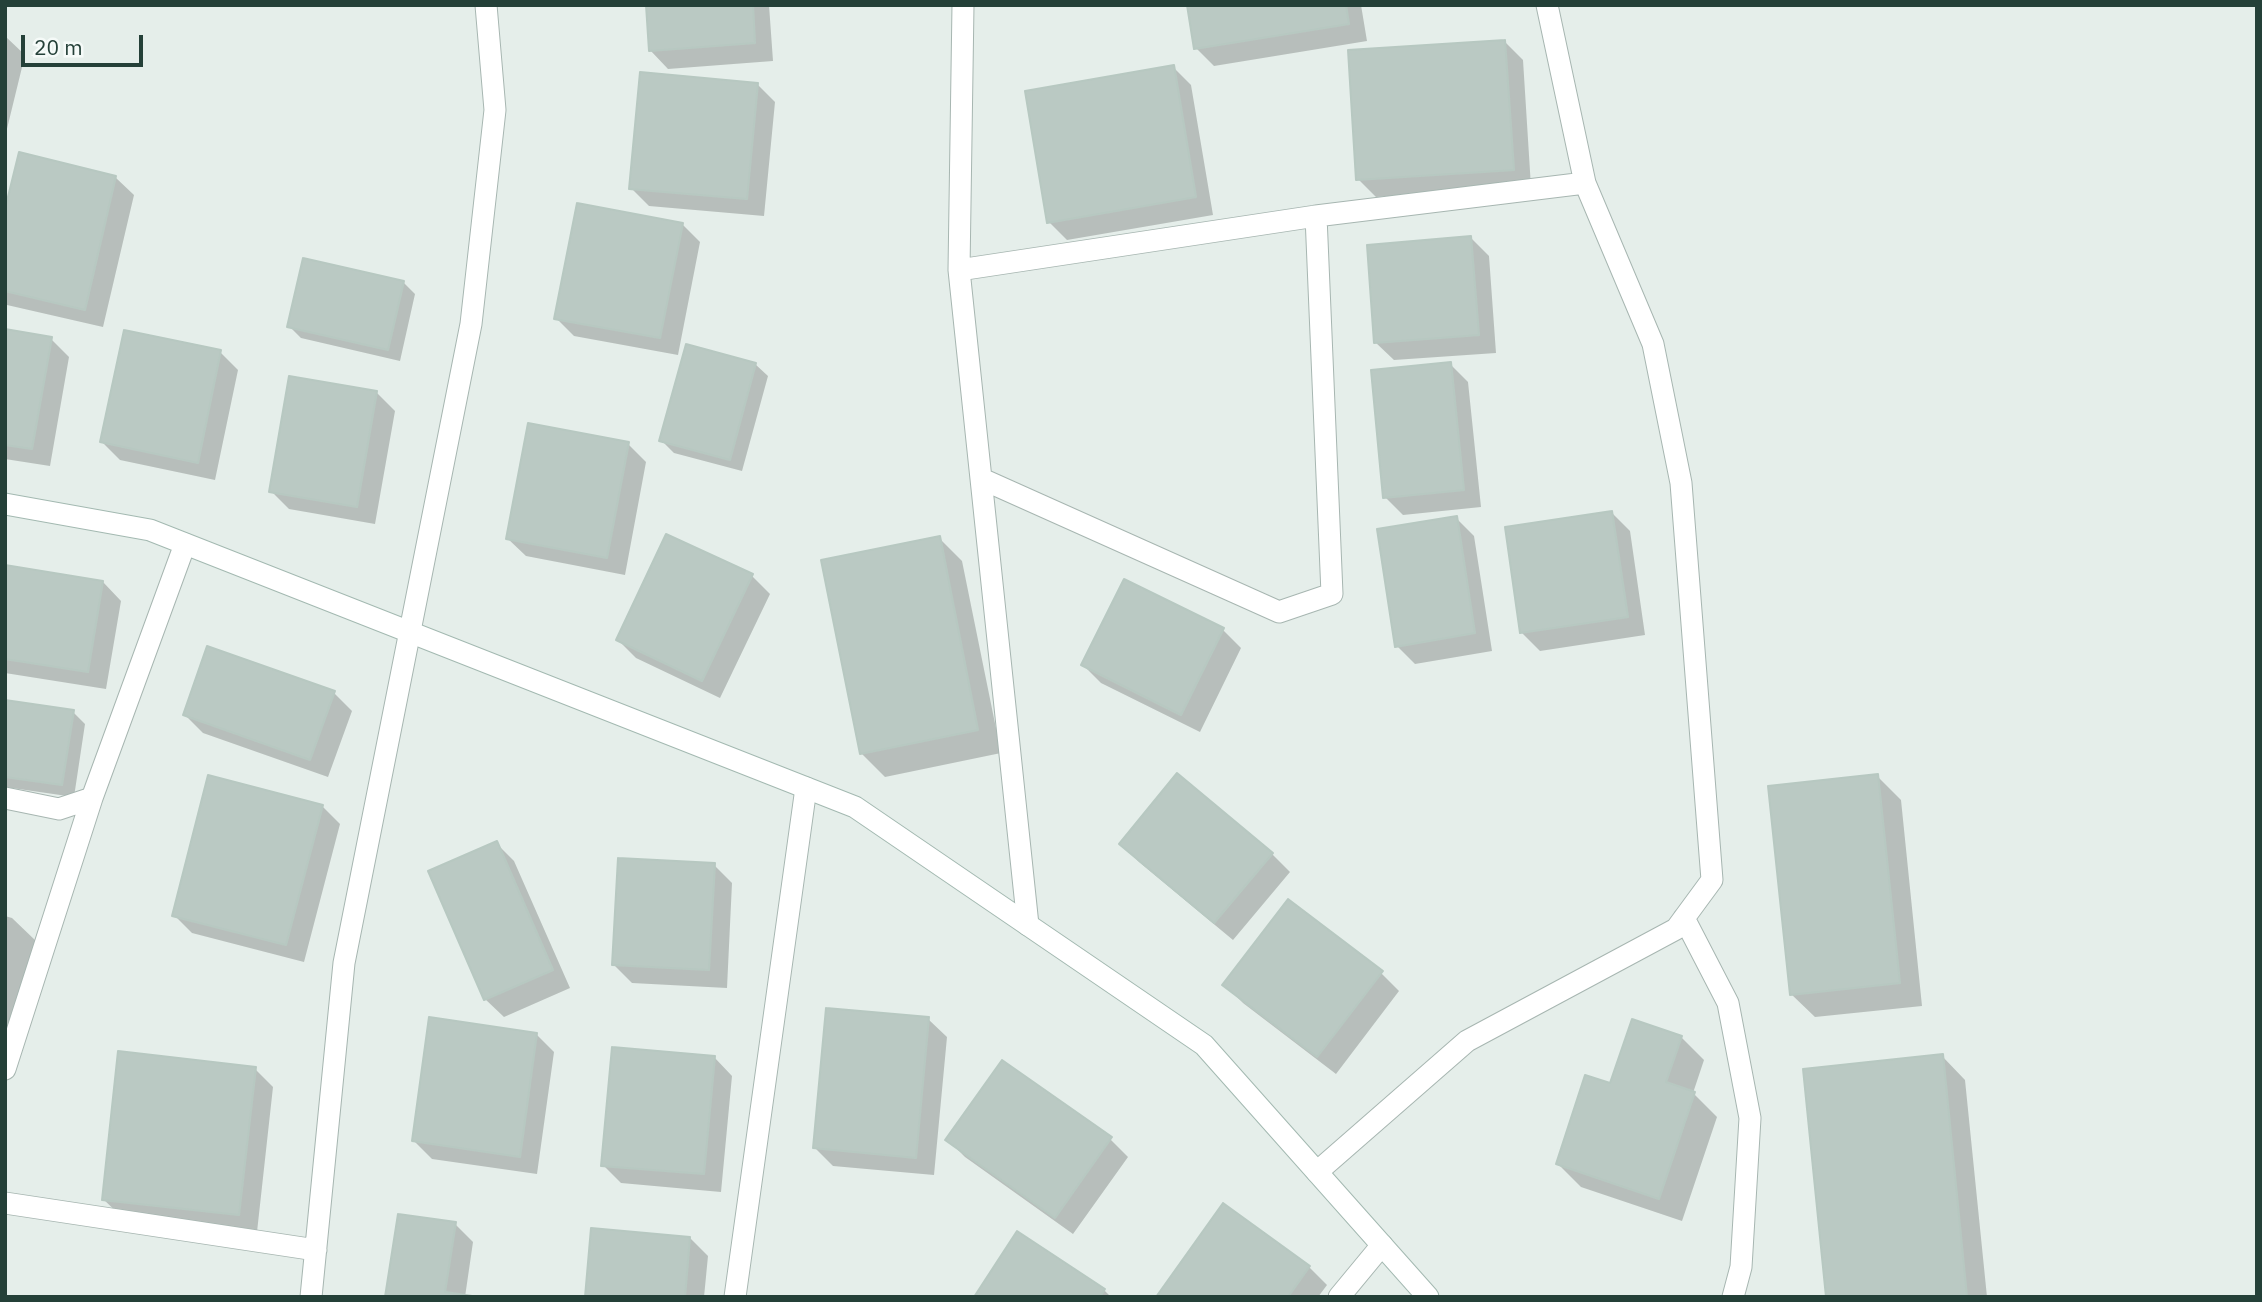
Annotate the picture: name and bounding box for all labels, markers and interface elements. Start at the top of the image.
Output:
scale bar [24,21,147,65]
text: 20 m [34,33,83,61]

